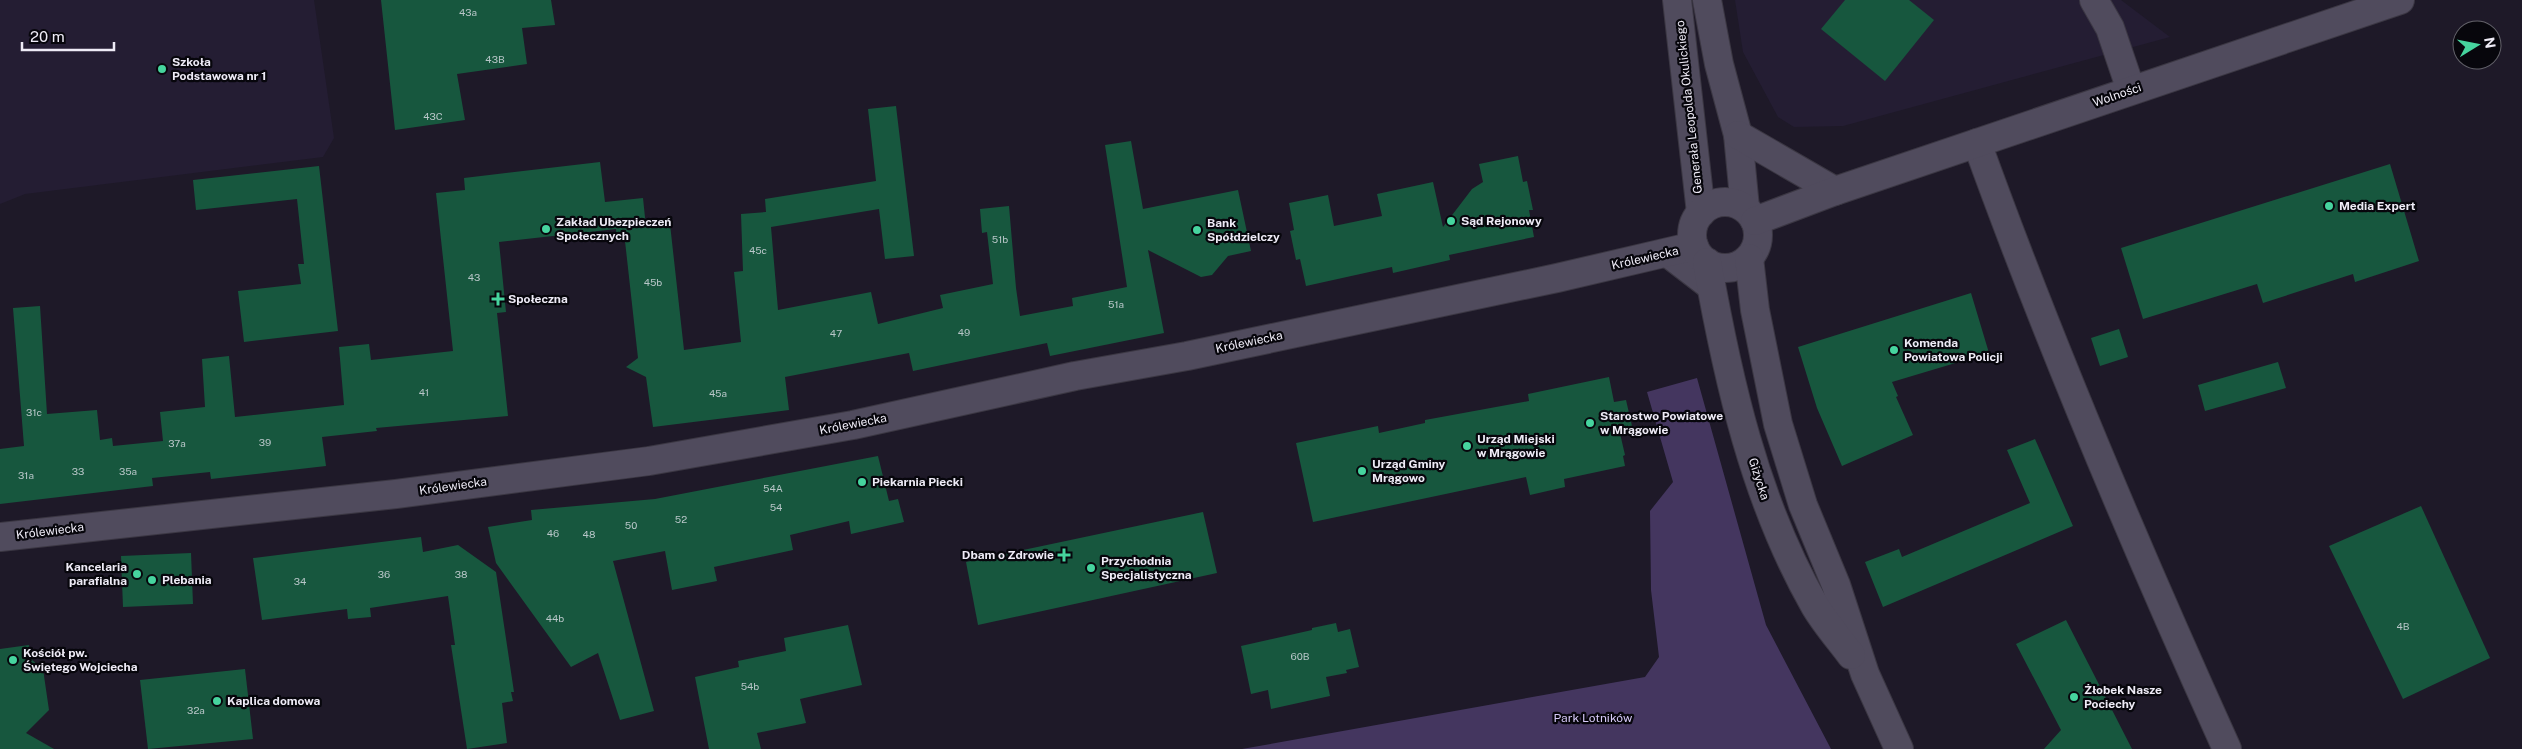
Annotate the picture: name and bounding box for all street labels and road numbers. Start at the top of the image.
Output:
street label: Generała Leopolda Okulickiego [1673,19,1705,194]
street label: Wolności [2091,80,2143,110]
street label: Królewiecka [1610,243,1680,273]
street label: Królewiecka [1214,328,1284,356]
street label: Królewiecka [818,411,888,437]
street label: Giżycka [1746,456,1772,502]
street label: Królewiecka [418,474,488,498]
street label: Królewiecka [15,520,85,542]

